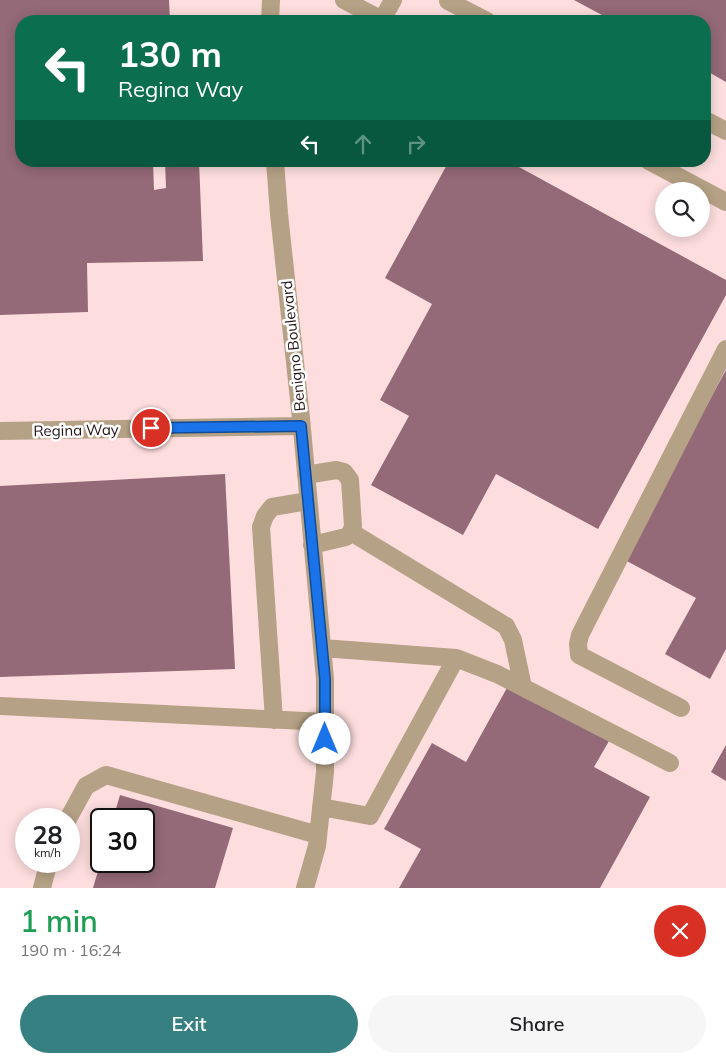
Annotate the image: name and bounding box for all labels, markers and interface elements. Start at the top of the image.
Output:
text: 130 m [118,32,222,76]
icon: left [35,35,100,100]
text: Regina Way [118,75,243,103]
icon: left [296,130,324,158]
icon: ahead [349,130,377,158]
icon: right [402,130,430,158]
map controls [655,182,710,237]
button: search [655,182,710,237]
street label: Benigno Boulevard [277,280,309,412]
pin [130,407,172,449]
icon: arrive [137,414,165,442]
street label: Regina Way [33,420,119,440]
position arrow [298,712,350,764]
speed limit sign: 30 [90,808,155,873]
text: 28 [32,819,63,850]
text: km/h [34,845,61,860]
text: 1 min [20,902,98,940]
button: close [654,905,706,957]
text: 190 m · 16:24 [20,940,121,960]
button: Exit [20,995,358,1053]
button: Share [368,995,706,1053]

